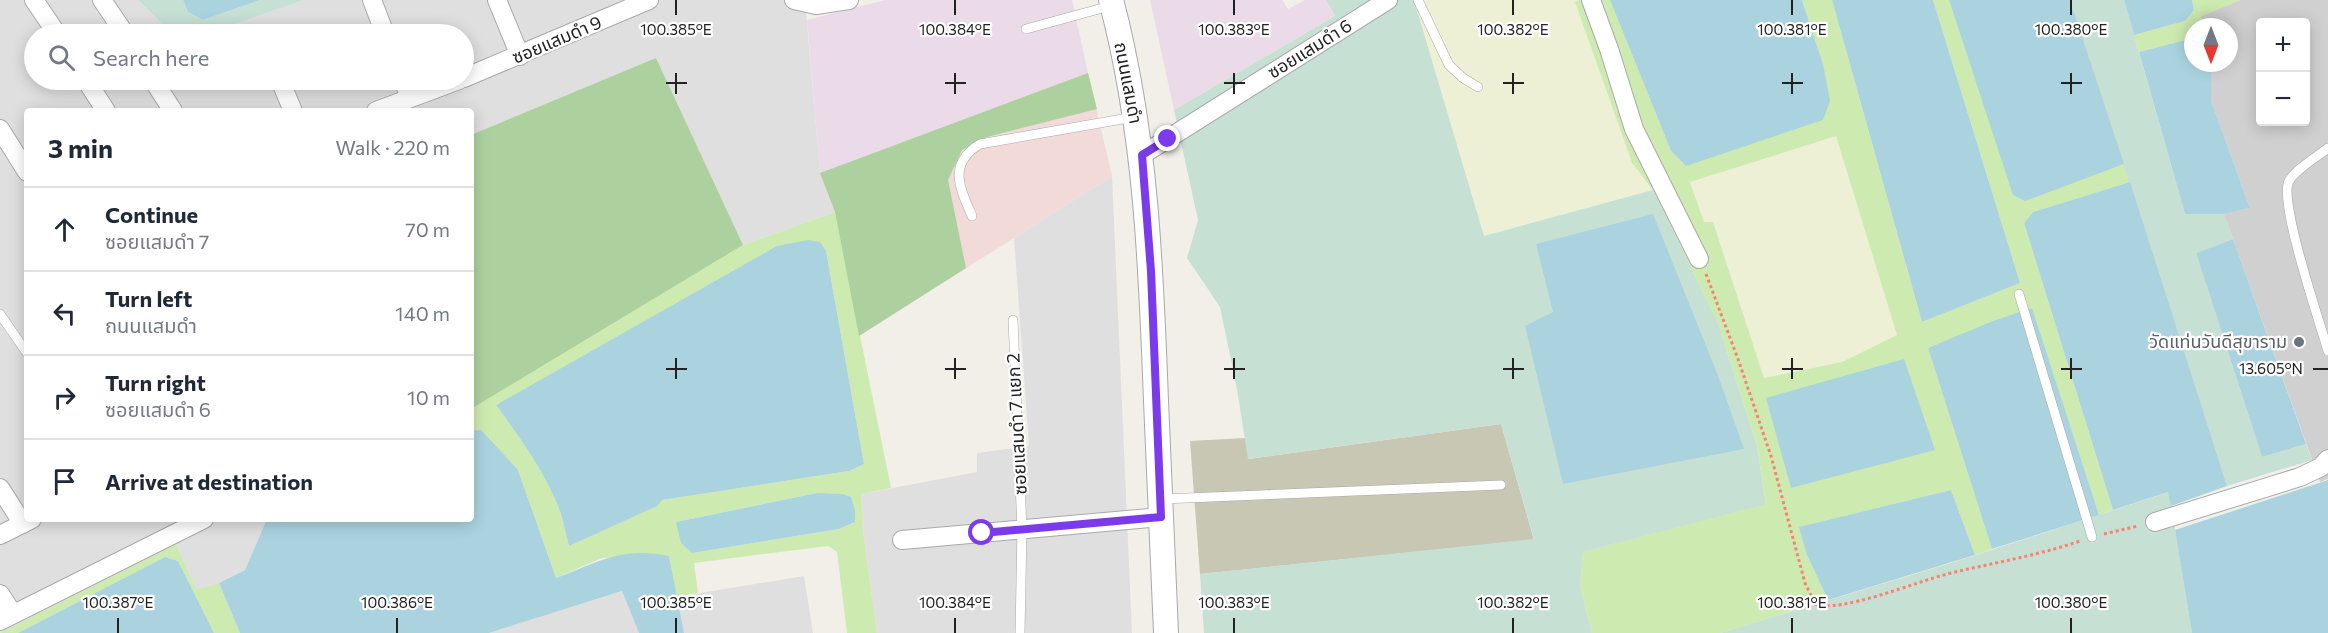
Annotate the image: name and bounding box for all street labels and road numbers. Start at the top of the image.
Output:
street label: ซอยแสมดำ 9 [508,10,605,68]
street label: ซอยแสมดำ 6 [1263,14,1356,83]
street label: ถนนแสมดำ [1110,40,1148,125]
street label: ซอยแสมดำ 7 แยก 2 [1001,353,1031,495]

